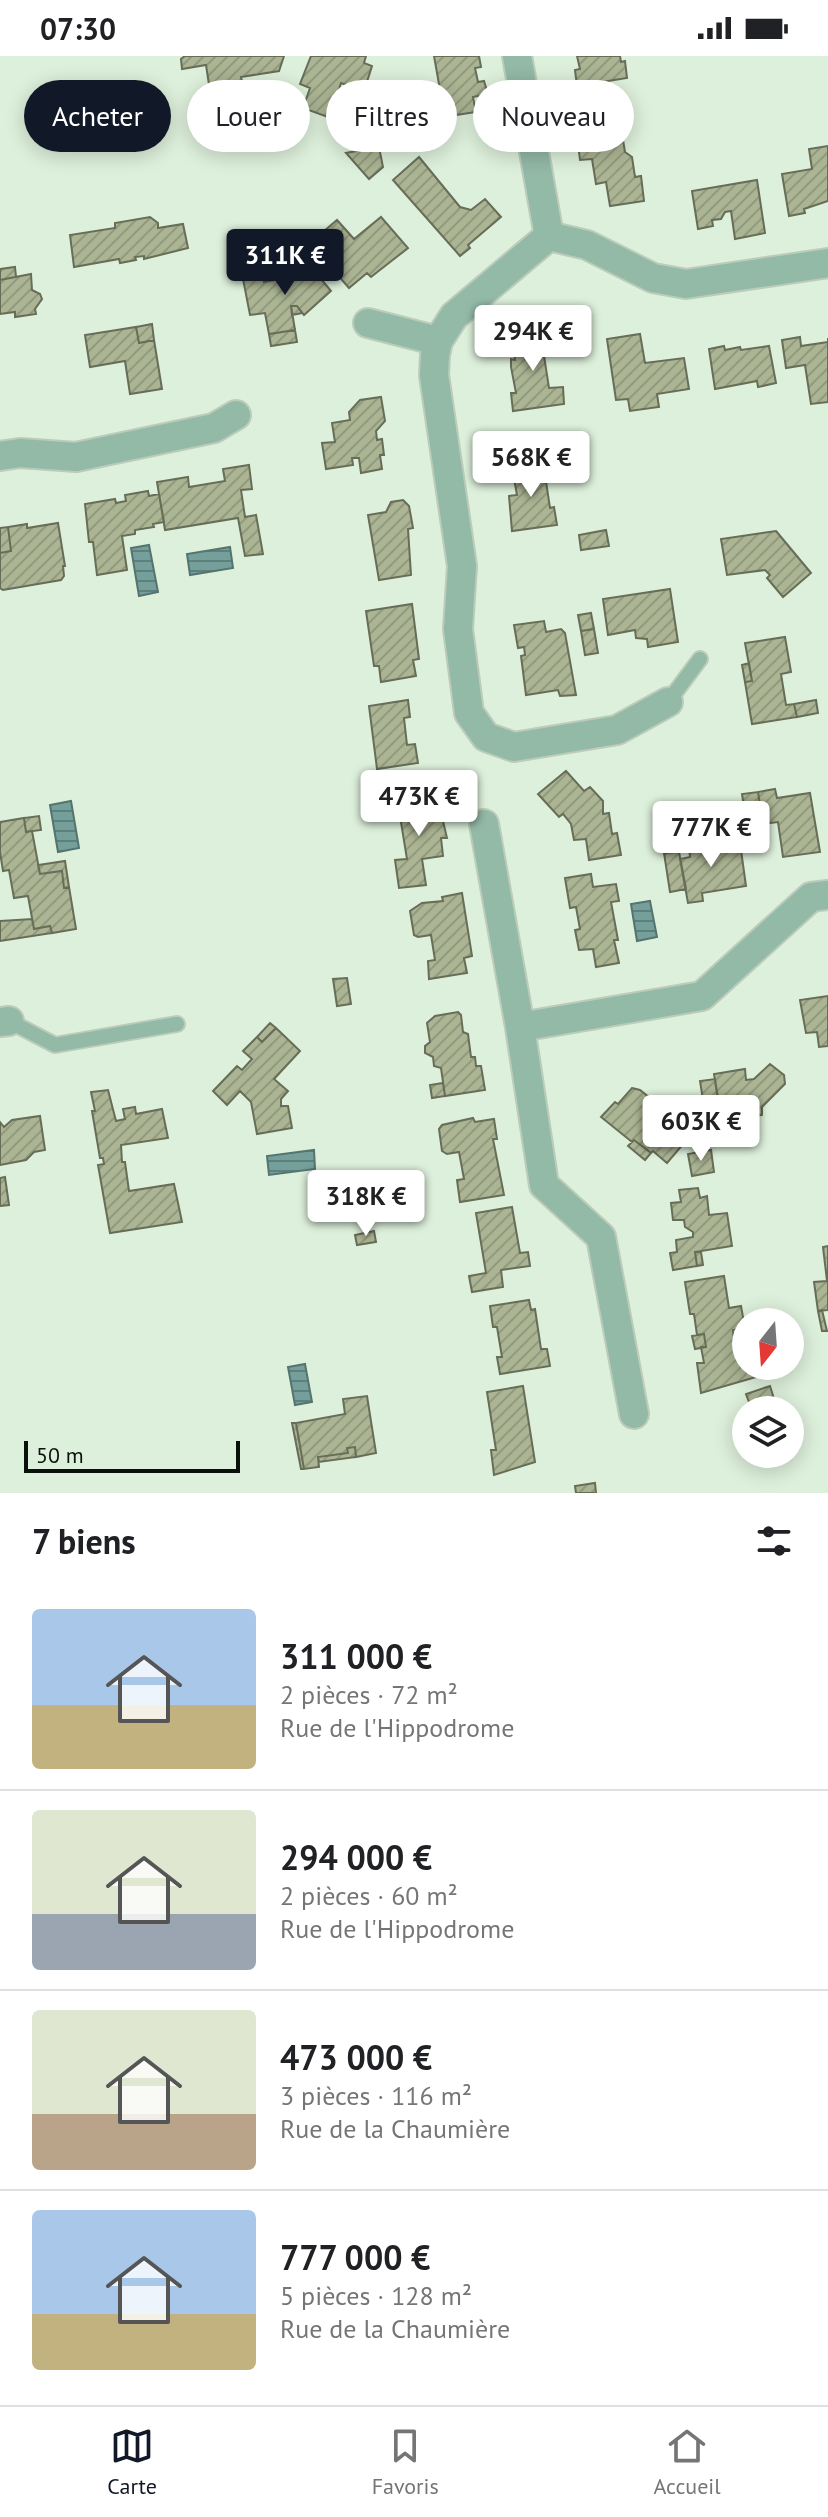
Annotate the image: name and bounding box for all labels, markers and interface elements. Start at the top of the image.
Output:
text: 07:30 [40,9,116,48]
chip: Acheter [24,80,171,152]
chip: Louer [187,80,310,152]
chip: Filtres [326,80,457,152]
chip: Nouveau [473,80,634,152]
pin: 311K € [220,229,350,297]
text: 311K € [245,238,325,271]
pin: 294K € [468,305,598,373]
text: 294K € [493,314,573,347]
pin: 568K € [466,431,596,499]
text: 568K € [491,440,571,473]
pin: 473K € [354,770,484,838]
text: 473K € [379,779,459,812]
pin: 777K € [646,801,776,869]
text: 777K € [671,810,751,843]
pin: 603K € [636,1095,766,1163]
text: 603K € [661,1104,741,1137]
pin: 318K € [301,1170,431,1238]
text: 318K € [326,1179,406,1212]
north arrow [732,1308,804,1380]
map controls [732,1308,804,1468]
button: layers [732,1396,804,1468]
scale bar [24,1437,240,1473]
text: 50 m [36,1441,84,1469]
text: 7 biens [32,1519,136,1563]
icon: filters [752,1519,796,1563]
text: 311 000 € [280,1634,432,1678]
icon: home [96,1641,192,1737]
text: 2 pièces · 72 m² [280,1678,458,1711]
text: Rue de l'Hippodrome [280,1711,514,1744]
text: 294 000 € [280,1835,432,1879]
icon: home [96,1842,192,1938]
text: 2 pièces · 60 m² [280,1879,458,1912]
text: Rue de l'Hippodrome [280,1912,514,1945]
text: 473 000 € [280,2035,432,2079]
icon: home [96,2042,192,2138]
text: 3 pièces · 116 m² [280,2079,472,2112]
text: Rue de la Chaumière [280,2112,510,2145]
text: 777 000 € [280,2235,430,2279]
icon: home [96,2242,192,2338]
text: 5 pièces · 128 m² [280,2279,472,2312]
text: Rue de la Chaumière [280,2312,510,2345]
tab: Carte [107,2424,157,2500]
tab: Favoris [372,2424,439,2500]
tab: Accueil [653,2424,721,2500]

